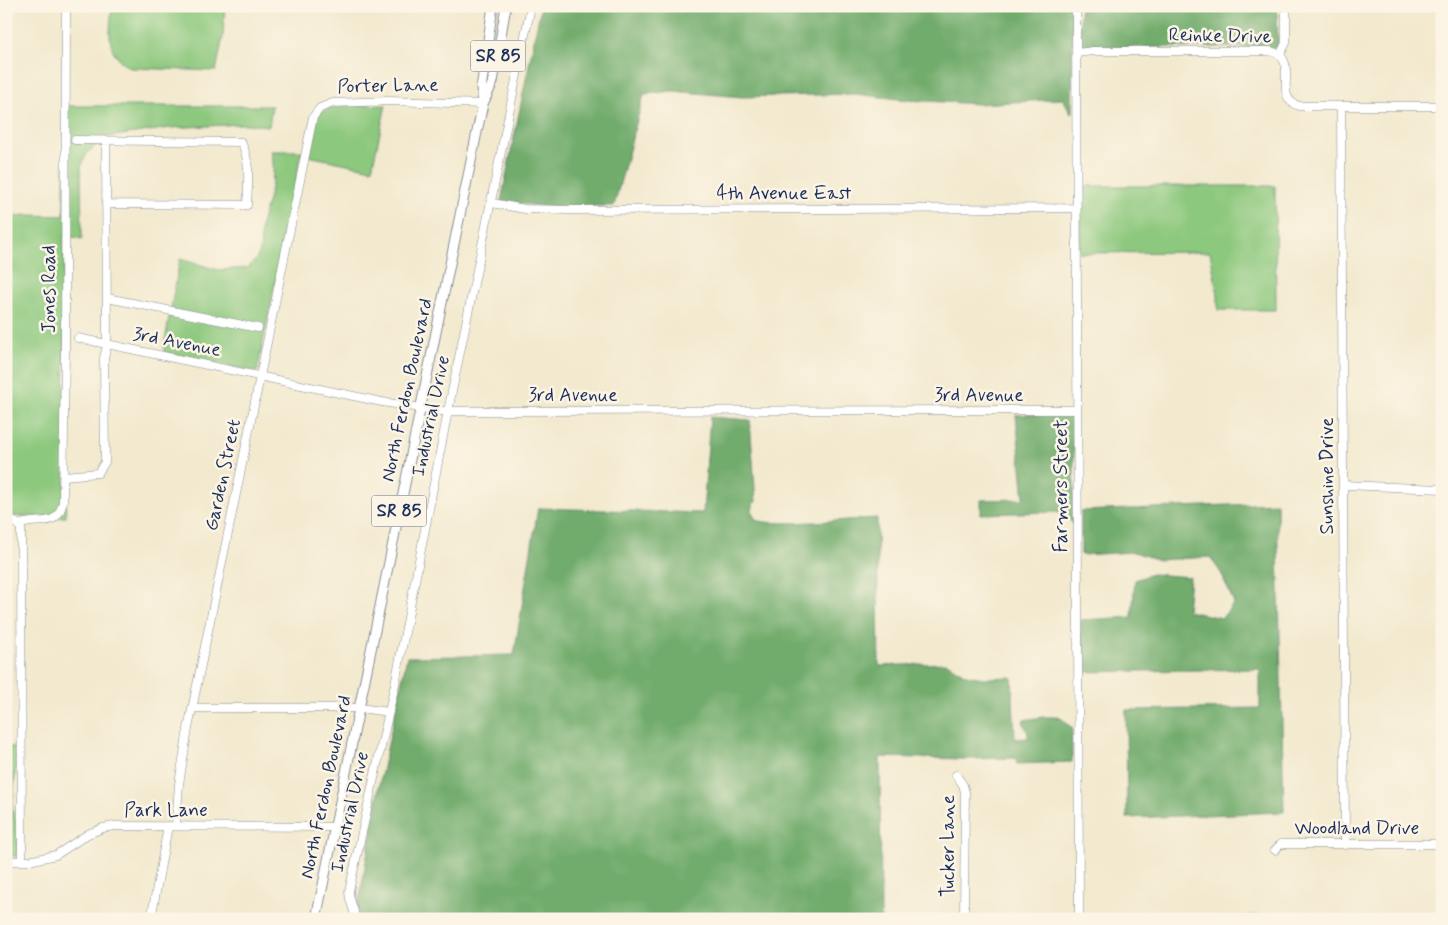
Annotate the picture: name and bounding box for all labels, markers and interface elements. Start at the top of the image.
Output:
street label: Reinke Drive [1168,23,1272,49]
road number: SR 85 [470,40,526,72]
street label: Porter Lane [337,73,439,99]
street label: 4th Avenue East [717,181,851,206]
street label: Jones Road [37,245,62,333]
street label: North Ferdon Boulevard [375,296,439,484]
street label: 3rd Avenue [131,321,223,363]
street label: Industrial Drive [406,353,456,479]
street label: 3rd Avenue [528,383,618,408]
street label: 3rd Avenue [934,383,1024,408]
street label: Garden Street [199,417,247,533]
street label: Sunshine Drive [1315,418,1340,534]
street label: Farmers Street [1049,419,1074,553]
road number: SR 85 [372,496,426,526]
street label: North Ferdon Boulevard [294,693,358,881]
street label: Industrial Drive [325,749,375,875]
street label: Tucker Lane [936,795,961,897]
street label: Park Lane [124,798,208,823]
street label: Woodland Drive [1295,816,1419,841]

